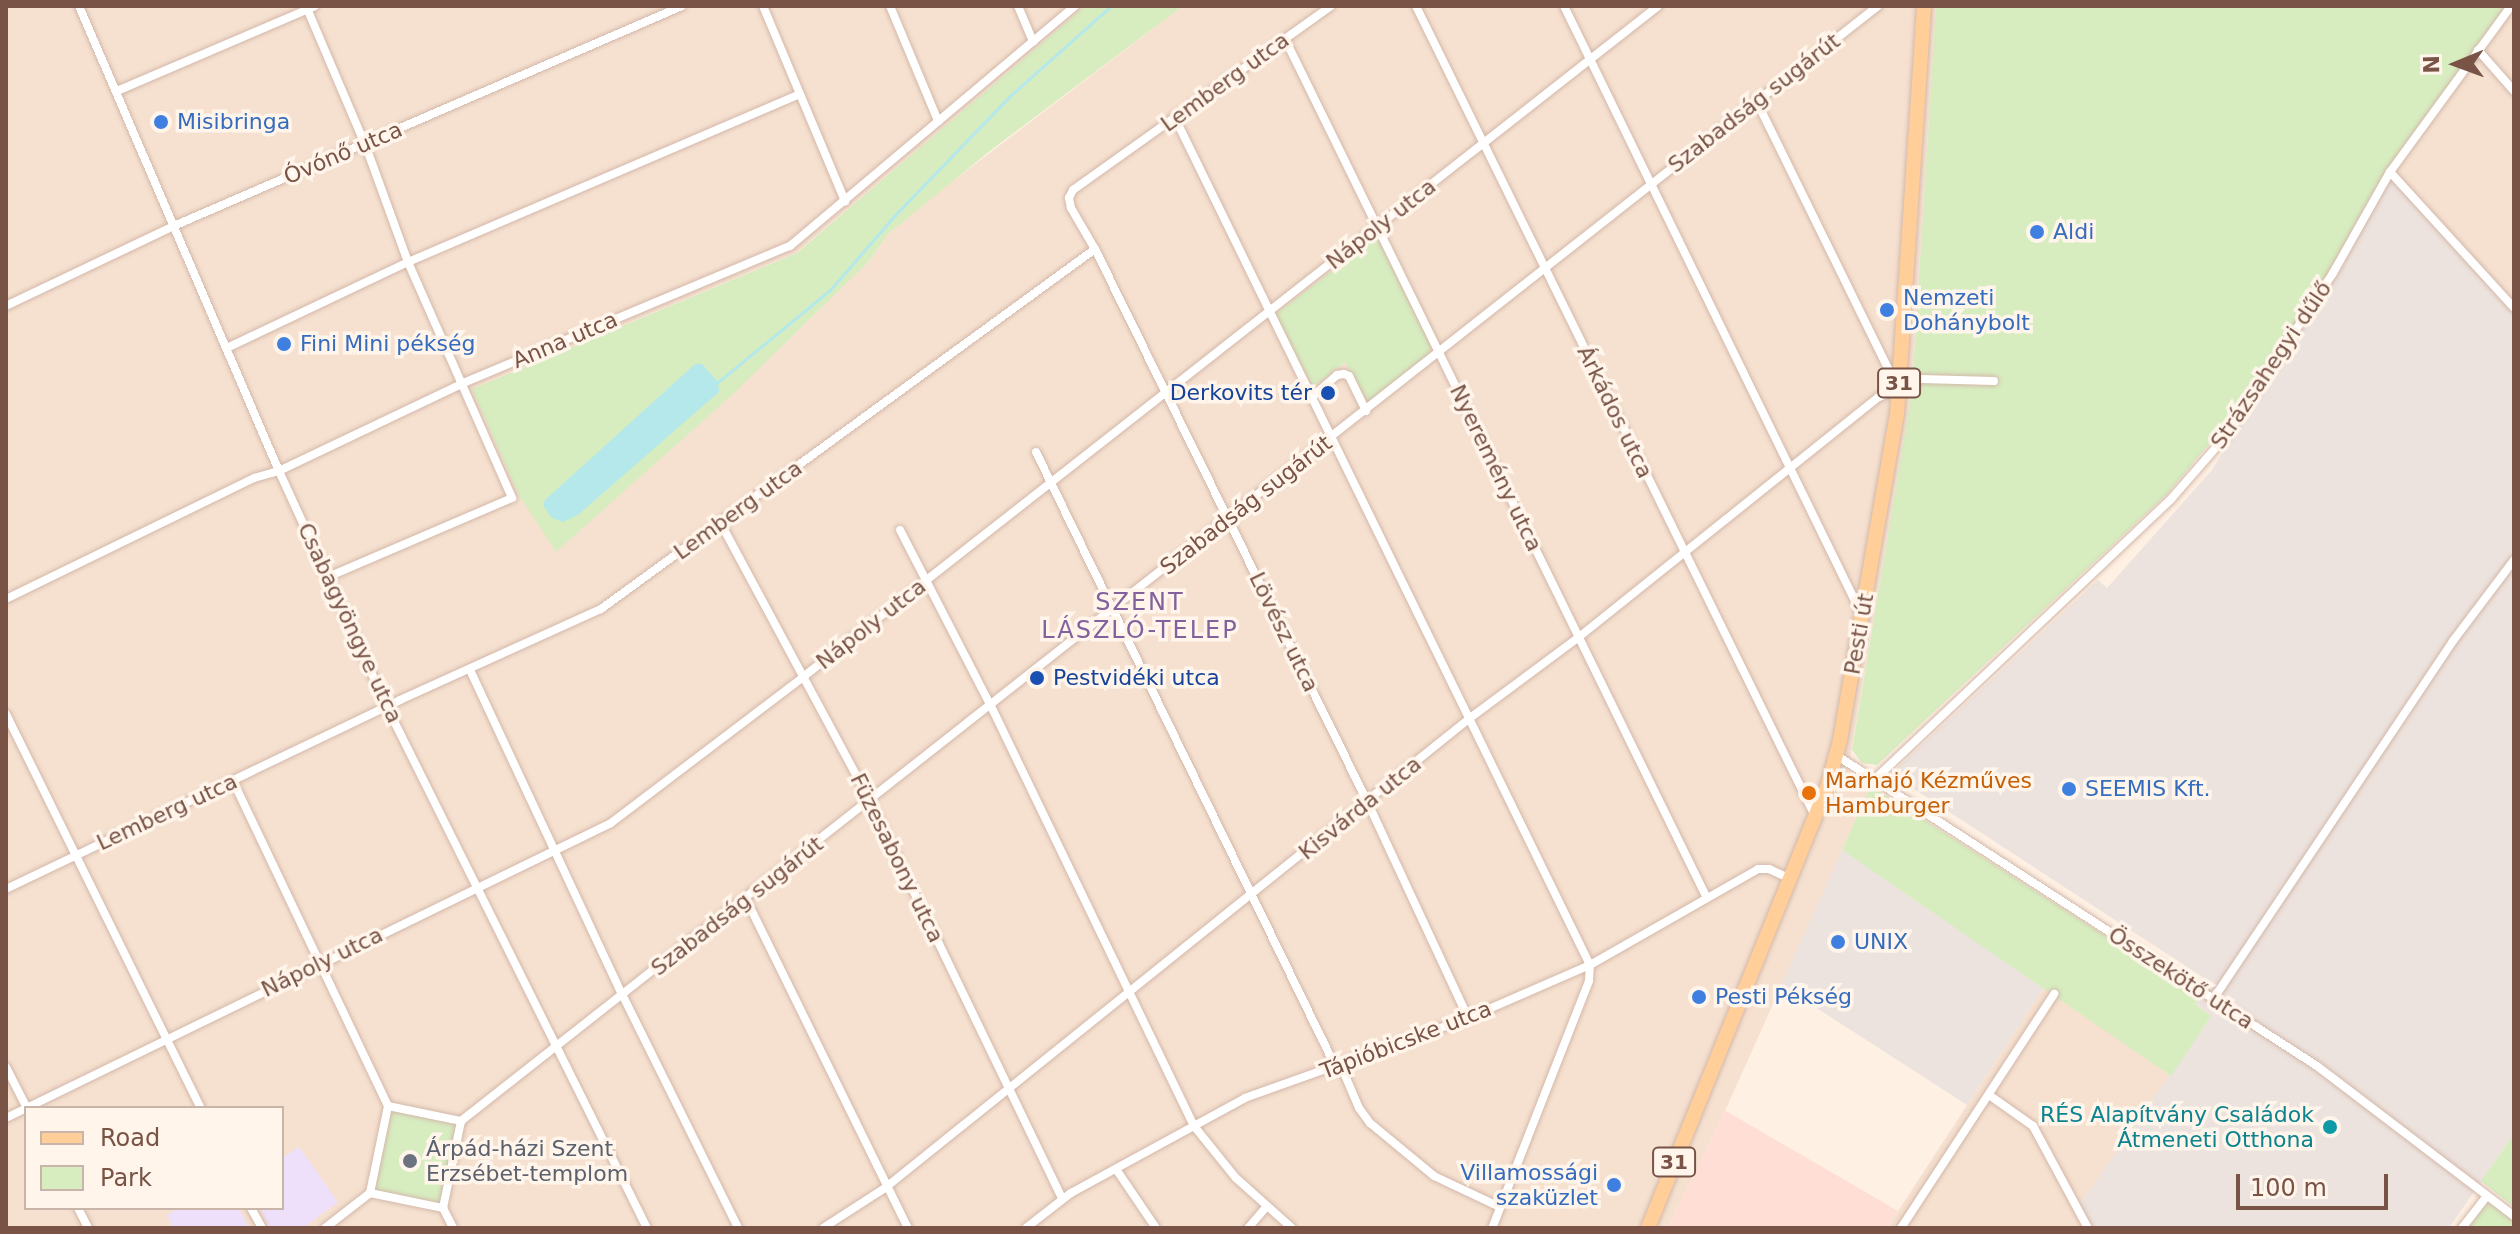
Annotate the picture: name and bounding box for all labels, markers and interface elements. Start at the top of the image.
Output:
north arrow [2416,24,2496,104]
street label: Lemberg utca [1156,27,1294,137]
street label: Szabadság sugárút [1663,28,1845,178]
text: N [2419,55,2444,74]
place label: Misibringa [177,109,290,135]
marker: Misibringa [152,113,170,131]
street label: Óvónő utca [280,116,406,190]
street label: Nápoly utca [1321,173,1441,275]
place label: Aldi [2053,219,2094,245]
marker: Aldi [2028,223,2046,241]
street label: Strázsahegyi dűlő [2205,276,2337,454]
place label: Nemzeti Dohánybolt [1903,284,2030,336]
marker: Nemzeti Dohánybolt [1878,301,1896,319]
street label: Anna utca [508,306,622,374]
place label: Fini Mini pékség [300,331,476,357]
marker: Fini Mini pékség [275,335,293,353]
street label: Árkádos utca [1572,342,1658,482]
road number: 31 [1877,367,1921,399]
place label: Derkovits tér [1170,380,1312,406]
street label: Nyeremény utca [1444,380,1548,556]
marker: Derkovits tér [1319,384,1337,402]
street label: Szabadság sugárút [1155,430,1337,580]
street label: Lemberg utca [669,455,807,565]
street label: Csabagyöngye utca [292,519,408,727]
street label: Lövész utca [1244,568,1324,696]
street label: Nápoly utca [811,573,931,675]
district label: SZENT LÁSZLÓ-TELEP [1041,589,1239,645]
street label: Pesti út [1839,591,1879,677]
place label: Pestvidéki utca [1053,665,1220,691]
marker: Pestvidéki utca [1028,669,1046,687]
street label: Kisvárda utca [1294,751,1426,865]
place label: Marhajó Kézműves Hamburger [1825,767,2032,818]
street label: Lemberg utca [92,768,242,856]
street label: Füzesabony utca [845,769,949,947]
place label: SEEMIS Kft. [2085,776,2211,802]
marker: SEEMIS Kft. [2060,780,2078,798]
marker: Marhajó Kézműves Hamburger [1800,784,1818,802]
street label: Szabadság sugárút [646,831,828,981]
street label: Nápoly utca [257,921,387,1003]
street label: Összekötő utca [2103,921,2259,1035]
place label: UNIX [1854,929,1908,955]
marker: UNIX [1829,933,1847,951]
place label: Pesti Pékség [1715,984,1852,1010]
marker: Pesti Pékség [1690,988,1708,1006]
street label: Tápióbicske utca [1317,995,1495,1085]
place label: RÉS Alapítvány Családok Átmeneti Otthona [2040,1101,2314,1152]
legend [24,1106,284,1210]
marker: RÉS Alapítvány Családok Átmeneti Otthona [2321,1118,2339,1136]
text: Road [100,1124,160,1152]
place label: Árpád-házi Szent Erzsébet-templom [426,1135,628,1186]
road number: 31 [1652,1146,1696,1178]
marker: Árpád-házi Szent Erzsébet-templom [401,1152,419,1170]
scale bar [2240,1158,2392,1208]
place label: Villamossági szaküzlet [1460,1159,1598,1210]
text: Park [100,1164,152,1192]
text: 100 m [2250,1174,2327,1202]
marker: Villamossági szaküzlet [1605,1176,1623,1194]

